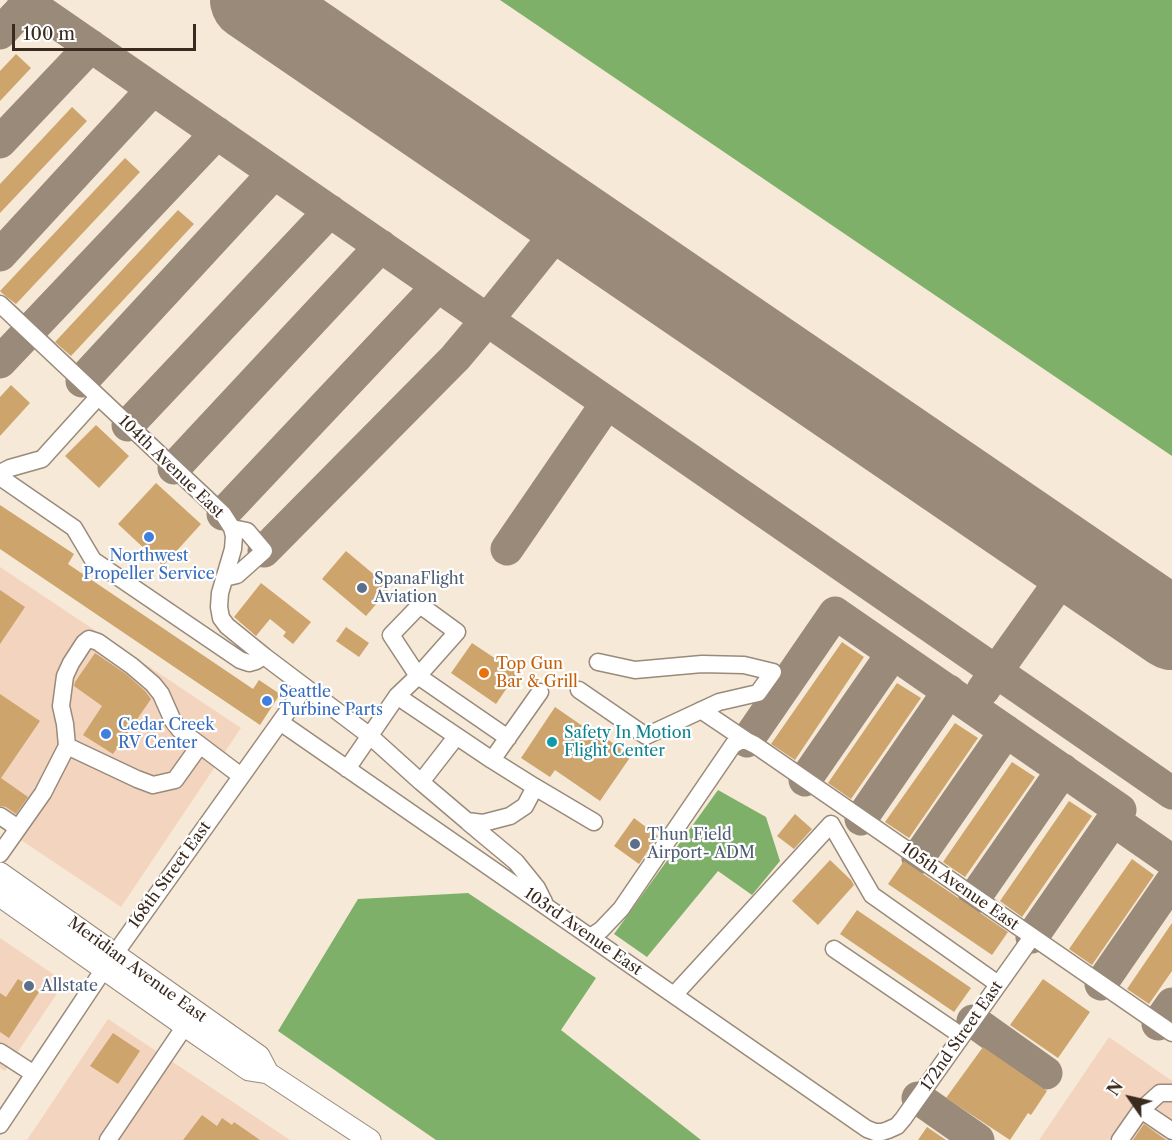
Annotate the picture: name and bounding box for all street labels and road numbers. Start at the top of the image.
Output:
street label: 104th Avenue East [114,412,228,522]
street label: 168th Street East [125,818,215,932]
street label: 105th Avenue East [898,839,1022,935]
street label: 103rd Avenue East [520,884,646,980]
street label: Meridian Avenue East [64,913,210,1027]
street label: 172nd Street East [917,977,1007,1095]

